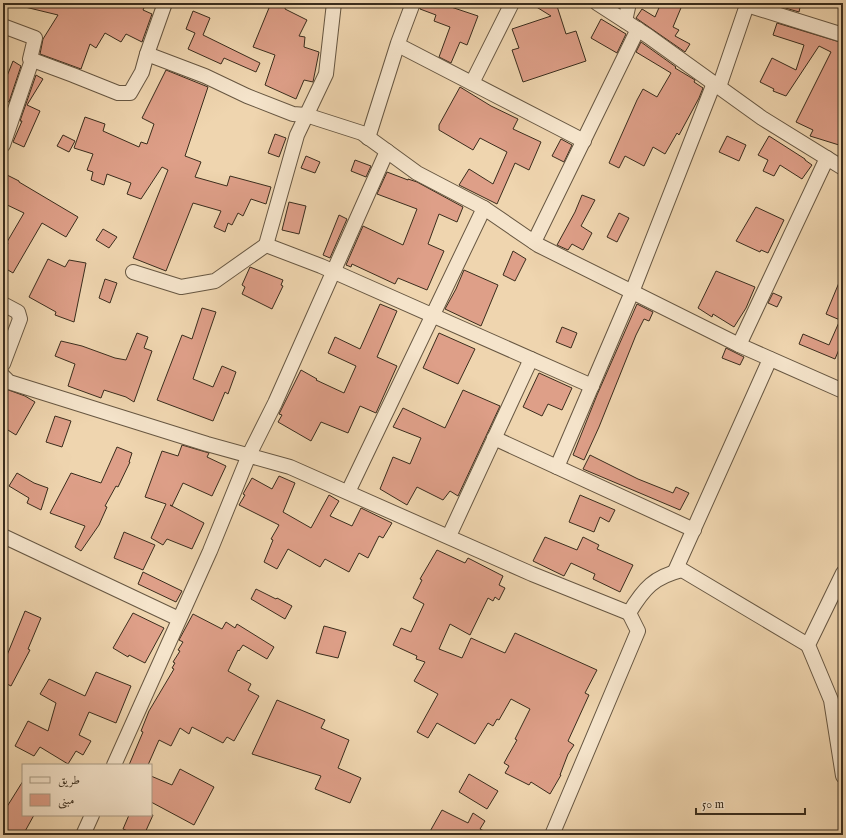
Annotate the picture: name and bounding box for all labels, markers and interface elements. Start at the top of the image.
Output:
legend [22,764,152,816]
text: طريق [58,773,80,788]
scale bar [696,790,805,816]
text: مبنى [58,793,74,809]
text: 50 m [702,797,724,812]

